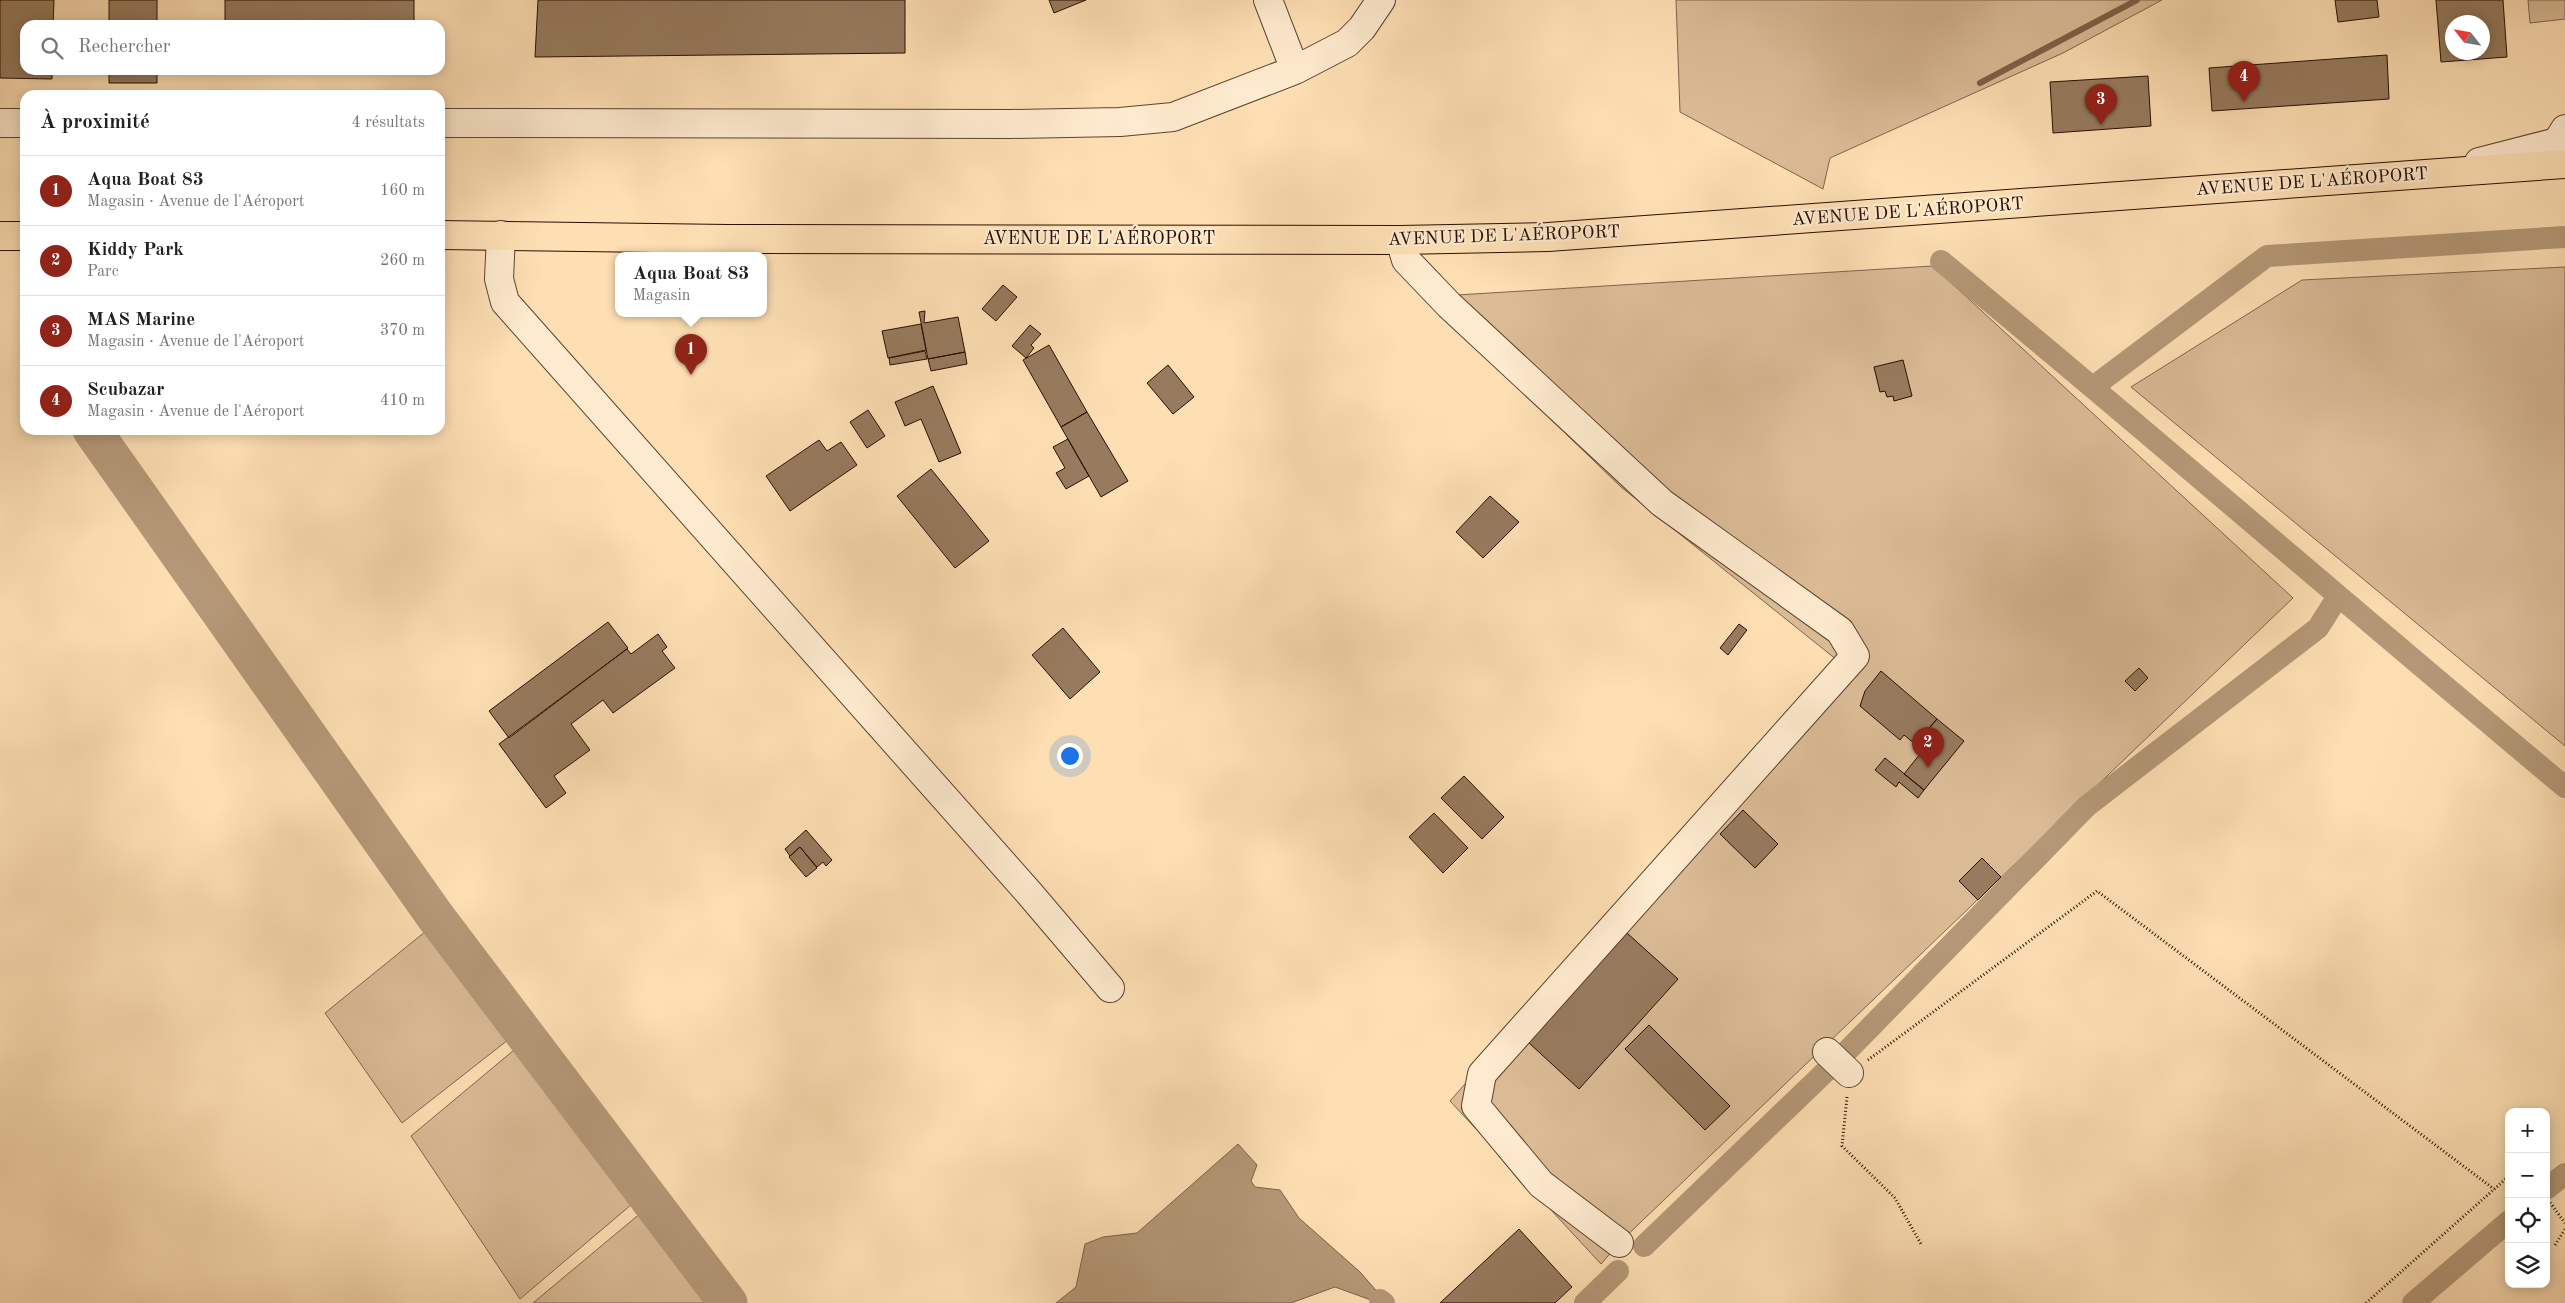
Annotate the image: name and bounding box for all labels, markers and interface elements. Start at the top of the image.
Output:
north arrow [2445,15,2490,60]
search box [20,20,445,75]
icon: search [38,34,66,62]
text: Rechercher [78,38,171,57]
pin: 4 [2228,61,2260,102]
pin: 3 [2085,84,2117,125]
text: À proximité [40,112,150,133]
text: 4 résultats [351,115,425,131]
street label: AVENUE DE L'AÉROPORT [2195,161,2429,199]
text: Aqua Boat 83 [87,171,204,190]
text: 1 [51,183,61,199]
text: 160 m [380,183,425,199]
street label: AVENUE DE L'AÉROPORT [1791,191,2025,229]
text: Magasin · Avenue de l'Aéroport [87,194,304,210]
street label: AVENUE DE L'AÉROPORT [1387,219,1621,249]
street label: AVENUE DE L'AÉROPORT [983,226,1215,248]
text: Kiddy Park [87,241,184,260]
popup [615,252,767,317]
text: 2 [51,253,61,269]
text: 260 m [380,253,425,269]
text: Parc [87,264,119,280]
text: Aqua Boat 83 [633,265,749,284]
text: Magasin [633,288,690,304]
text: MAS Marine [87,311,195,330]
text: 3 [51,323,61,339]
text: 370 m [380,323,425,339]
text: Magasin · Avenue de l'Aéroport [87,334,304,350]
pin: 1 [675,334,707,375]
text: Scubazar [87,381,164,400]
text: 4 [51,393,61,409]
text: 410 m [380,393,425,409]
text: Magasin · Avenue de l'Aéroport [87,404,304,420]
pin: 2 [1912,727,1944,768]
your location [1057,743,1083,769]
map controls [2505,1108,2550,1288]
button: + [2505,1108,2550,1153]
button: − [2505,1153,2550,1198]
button: locate [2505,1198,2550,1243]
button: layers [2505,1243,2550,1288]

